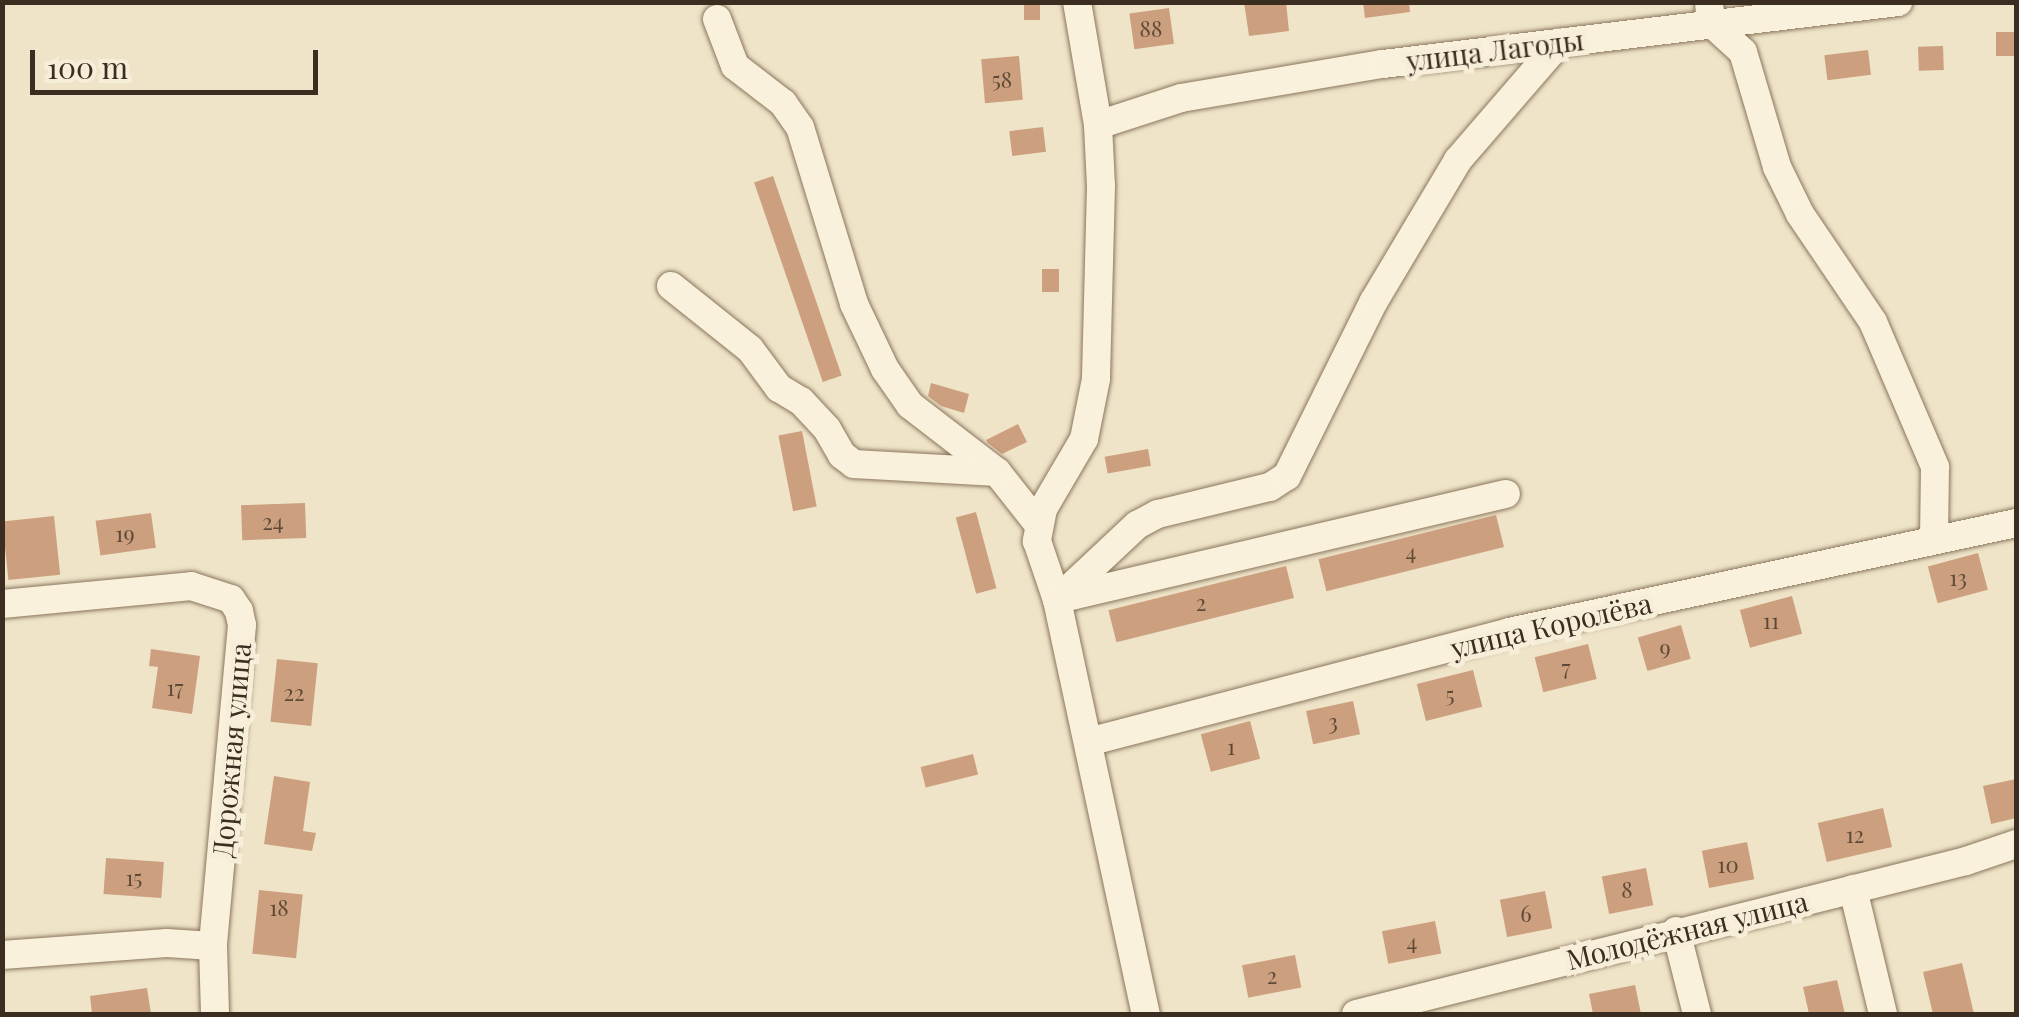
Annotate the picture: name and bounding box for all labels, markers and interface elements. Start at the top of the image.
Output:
house number: 88 [1140,16,1162,42]
street label: улица Лагоды [1405,22,1585,78]
scale bar [35,30,322,92]
text: 100 m [47,47,128,87]
house number: 58 [992,67,1012,93]
house number: 24 [262,509,284,535]
house number: 19 [115,521,135,547]
house number: 4 [1406,539,1416,565]
house number: 13 [1949,565,1967,591]
street label: улица Королёва [1447,586,1655,664]
house number: 2 [1196,590,1206,616]
house number: 11 [1763,608,1779,634]
house number: 9 [1659,635,1671,661]
street label: Дорожная улица [205,641,257,859]
house number: 7 [1562,655,1570,681]
house number: 17 [166,675,184,701]
house number: 22 [283,680,305,706]
house number: 5 [1445,682,1455,708]
house number: 3 [1328,709,1338,735]
house number: 1 [1227,734,1235,760]
house number: 12 [1846,822,1864,848]
house number: 10 [1717,852,1739,878]
house number: 15 [125,865,143,891]
house number: 8 [1621,877,1633,903]
street label: Молодёжная улица [1563,884,1811,976]
house number: 18 [269,895,289,921]
house number: 6 [1520,901,1532,927]
house number: 4 [1407,929,1417,955]
house number: 2 [1267,963,1277,989]

